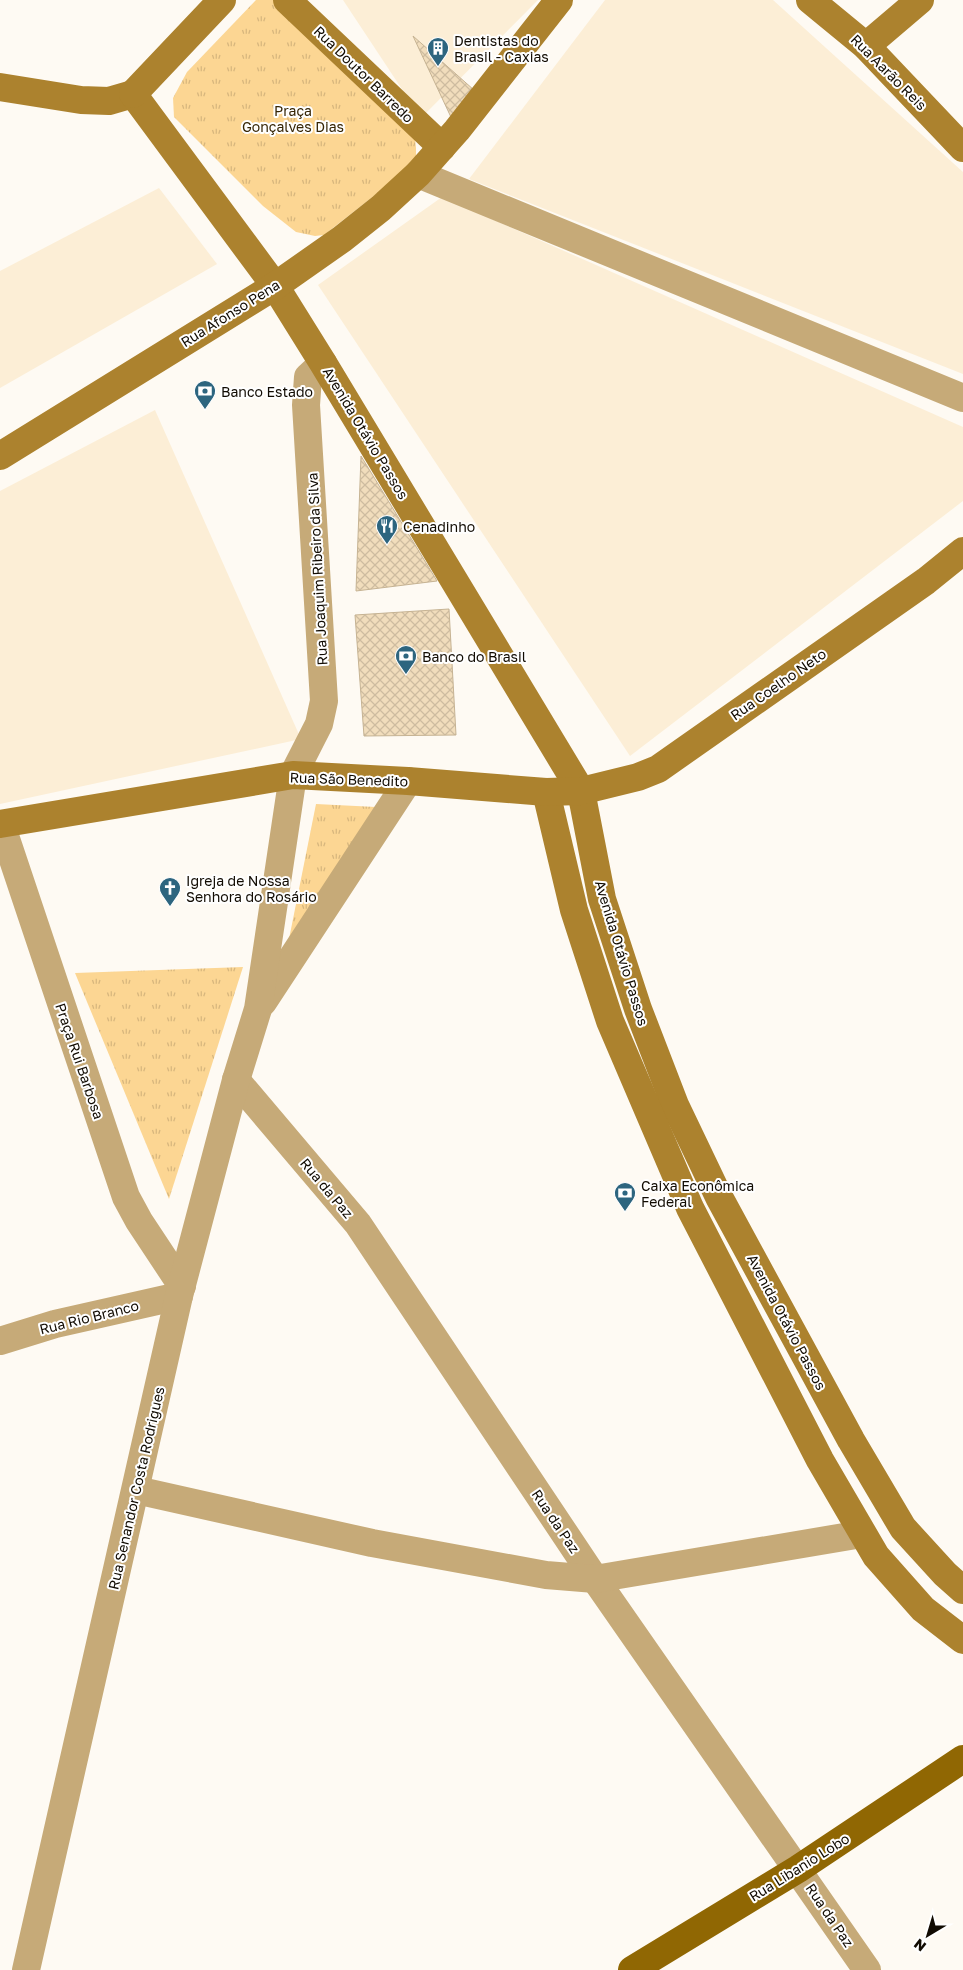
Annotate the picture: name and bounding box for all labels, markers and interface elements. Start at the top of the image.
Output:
street label: Rua Doutor Barredo [311,22,417,126]
street label: Rua Aarão Reis [848,31,930,113]
place label: Dentistas do Brasil - Caxias [454,32,549,65]
building icon: Dentistas do Brasil - Caxias [426,36,450,67]
park label: Praça Gonçalves Dias [242,102,344,135]
street label: Rua Afonso Pena [177,276,283,350]
street label: Avenida Otávio Passos [320,364,412,502]
bank icon: Banco Estado [193,379,217,410]
place label: Banco Estado [221,383,313,400]
street label: Rua Joaquim Ribeiro da Silva [303,472,331,666]
restaurant icon: Cenadinho [375,514,399,545]
place label: Cenadinho [403,518,475,535]
bank icon: Banco do Brasil [394,644,418,675]
street label: Rua Coelho Neto [727,645,829,723]
place label: Banco do Brasil [422,648,526,665]
street label: Rua São Benedito [289,768,409,790]
place label: Igreja de Nossa Senhora do Rosário [186,872,317,905]
church icon: Igreja de Nossa Senhora do Rosário [158,876,182,907]
street label: Avenida Otávio Passos [592,878,652,1028]
street label: Praça Rui Barbosa [52,1001,108,1121]
street label: Rua da Paz [297,1154,357,1222]
place label: Caixa Econômica Federal [641,1177,754,1210]
bank icon: Caixa Econômica Federal [613,1181,637,1212]
street label: Avenida Otávio Passos [744,1251,830,1393]
street label: Rua Rio Branco [38,1296,140,1338]
street label: Rua Senandor Costa Rodrigues [104,1385,168,1591]
street label: Rua da Paz [528,1486,584,1556]
street label: Rua Libanio Lobo [746,1829,852,1905]
street label: Rua da Paz [802,1880,858,1950]
north arrow [903,1910,953,1960]
text: N [910,1936,929,1956]

